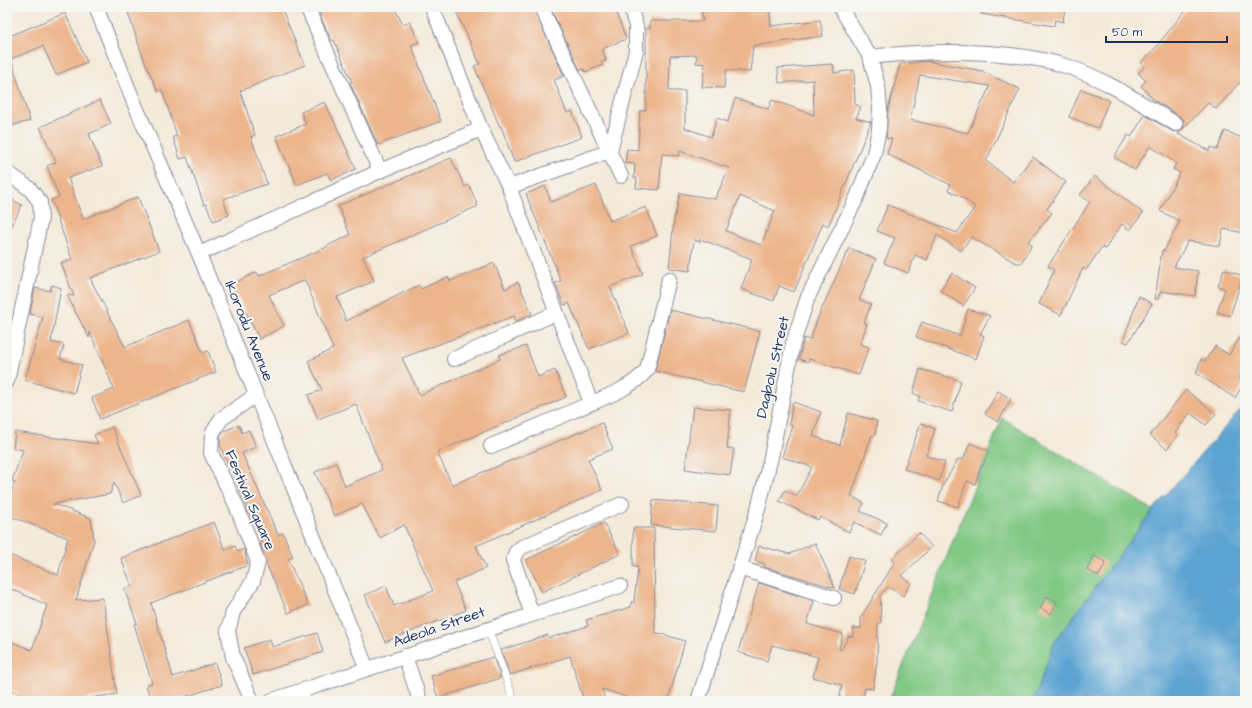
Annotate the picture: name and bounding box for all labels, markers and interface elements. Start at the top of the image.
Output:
scale bar [1106,18,1227,44]
text: 50 m [1112,24,1143,41]
street label: Ikorodu Avenue [219,278,279,384]
street label: Dagbolu Street [751,314,796,420]
street label: Festival Square [219,447,281,553]
street label: Adeola Street [390,601,488,653]

